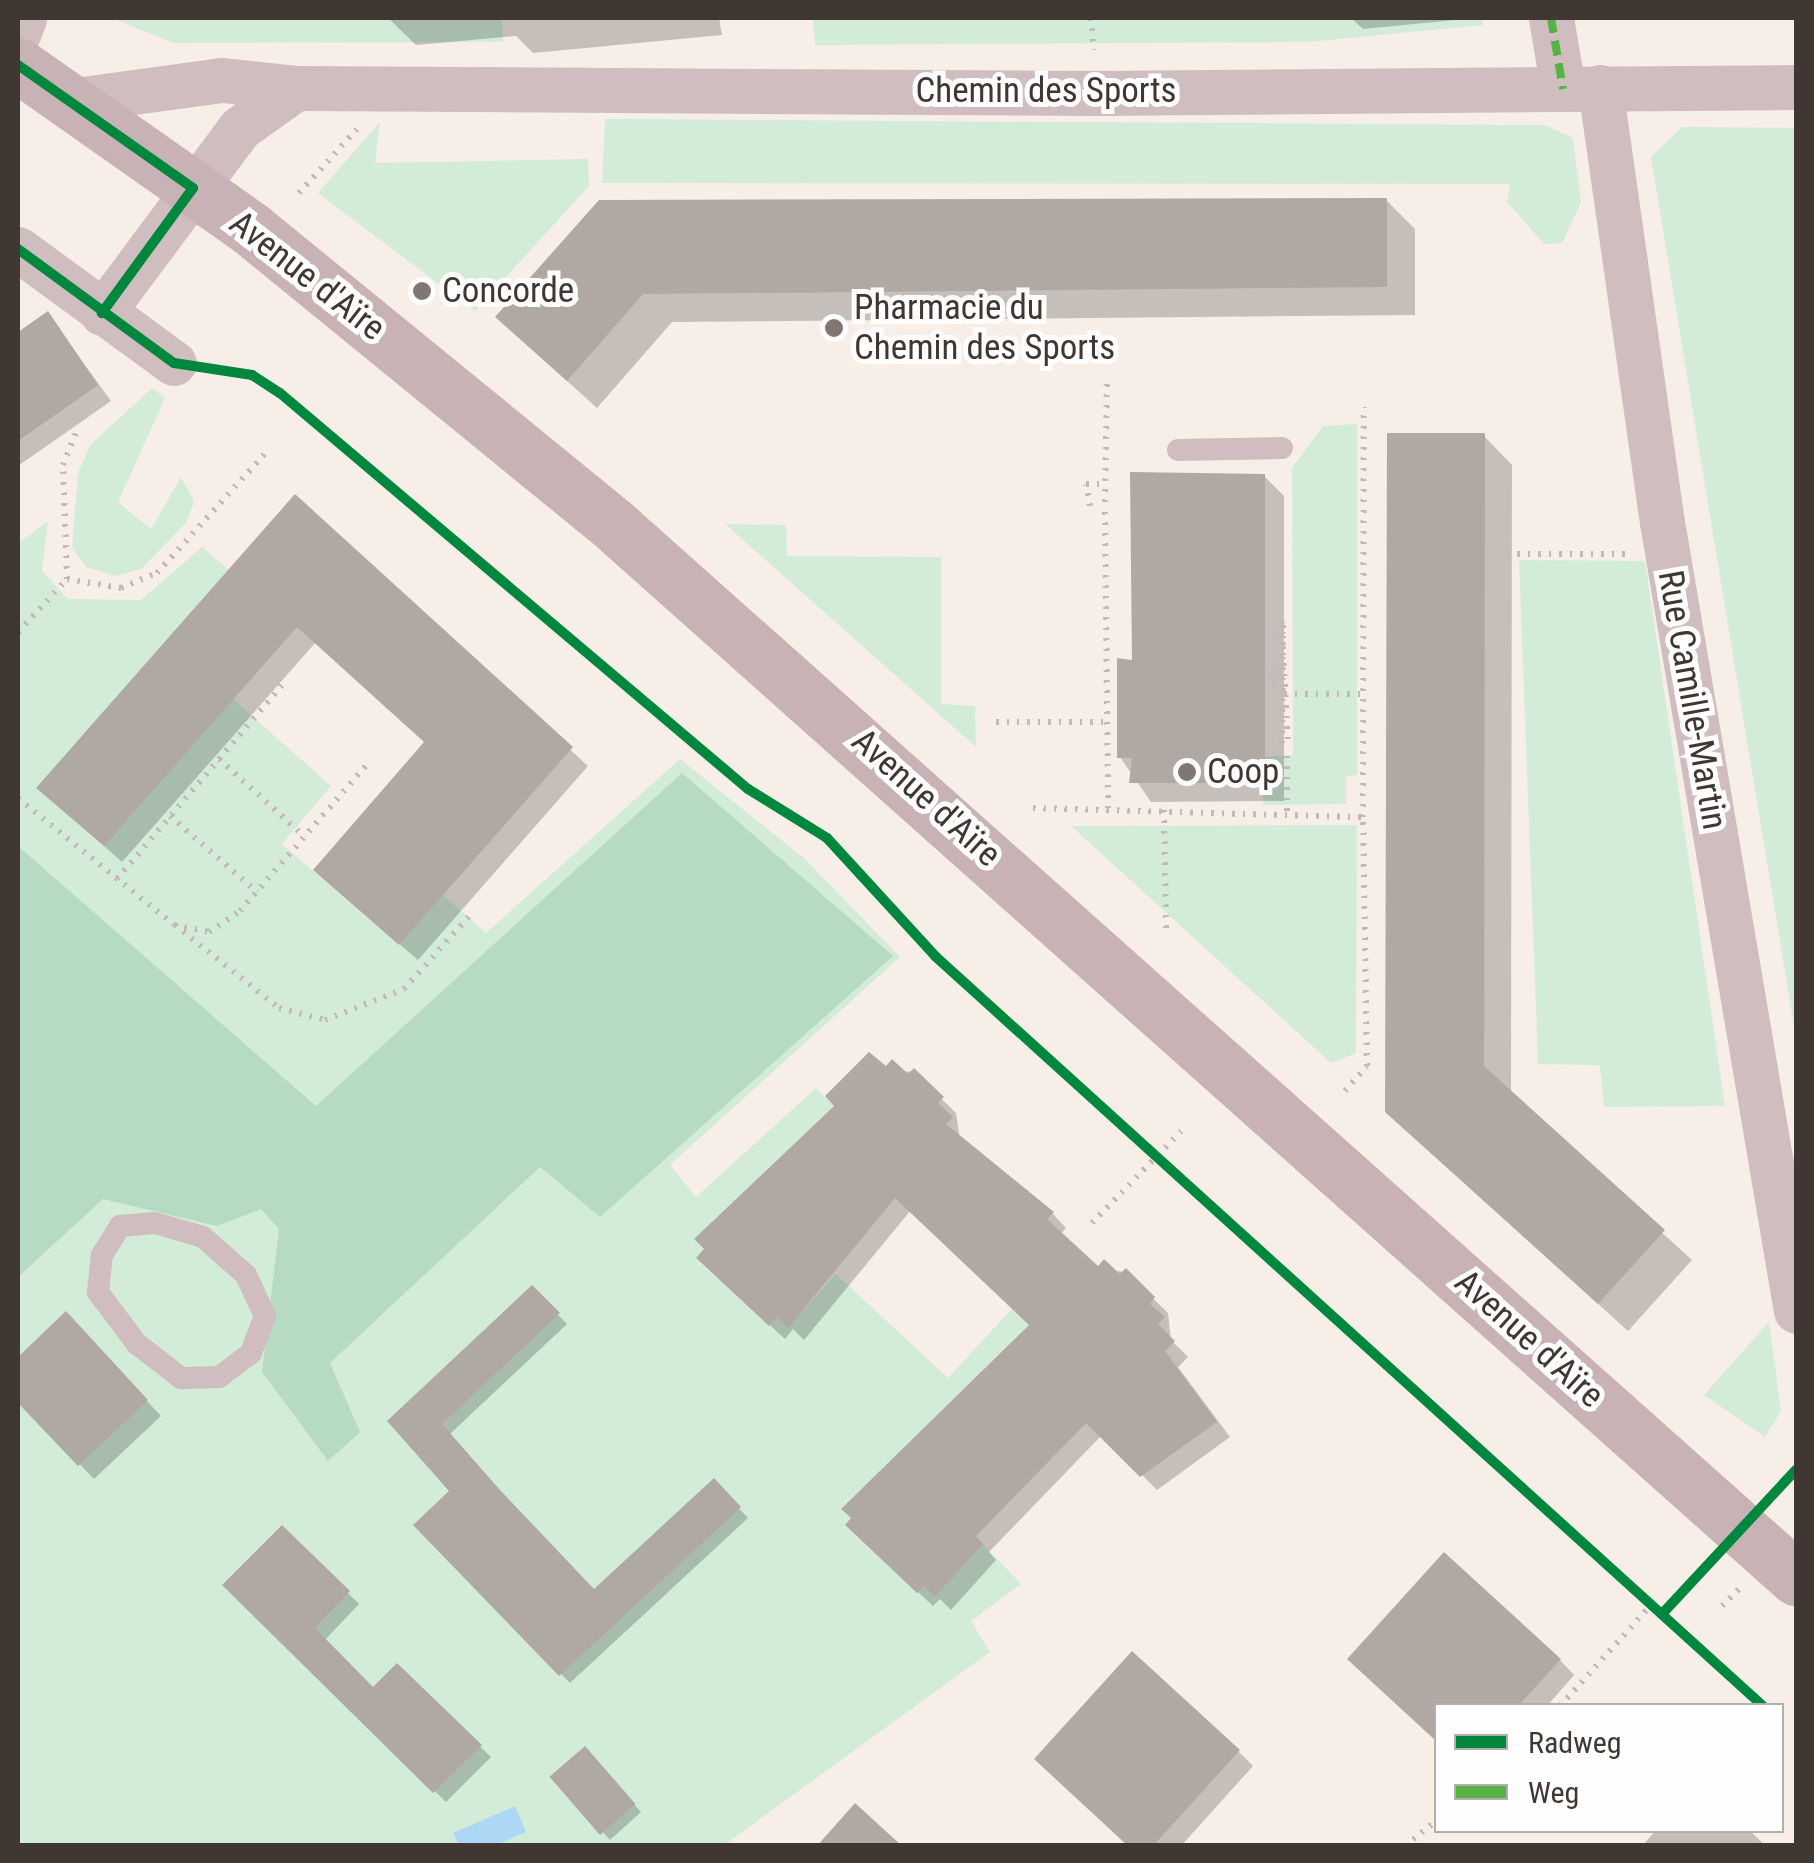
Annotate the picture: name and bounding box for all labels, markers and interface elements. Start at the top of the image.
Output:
street label: Chemin des Sports [915,70,1177,112]
street label: Avenue d'Aïre [221,202,393,350]
place label: Concorde [442,270,574,312]
marker: Concorde [411,280,433,302]
place label: Pharmacie du Chemin des Sports [854,287,1115,369]
marker: Pharmacie du Chemin des Sports [823,317,845,339]
street label: Rue Camille-Martin [1649,567,1735,833]
street label: Avenue d'Aïre [843,720,1009,876]
place label: Coop [1207,751,1279,793]
marker: Coop [1176,761,1198,783]
street label: Avenue d'Aïre [1446,1261,1612,1417]
legend [1434,1703,1784,1833]
text: Radweg [1528,1725,1622,1760]
text: Weg [1528,1775,1579,1810]

